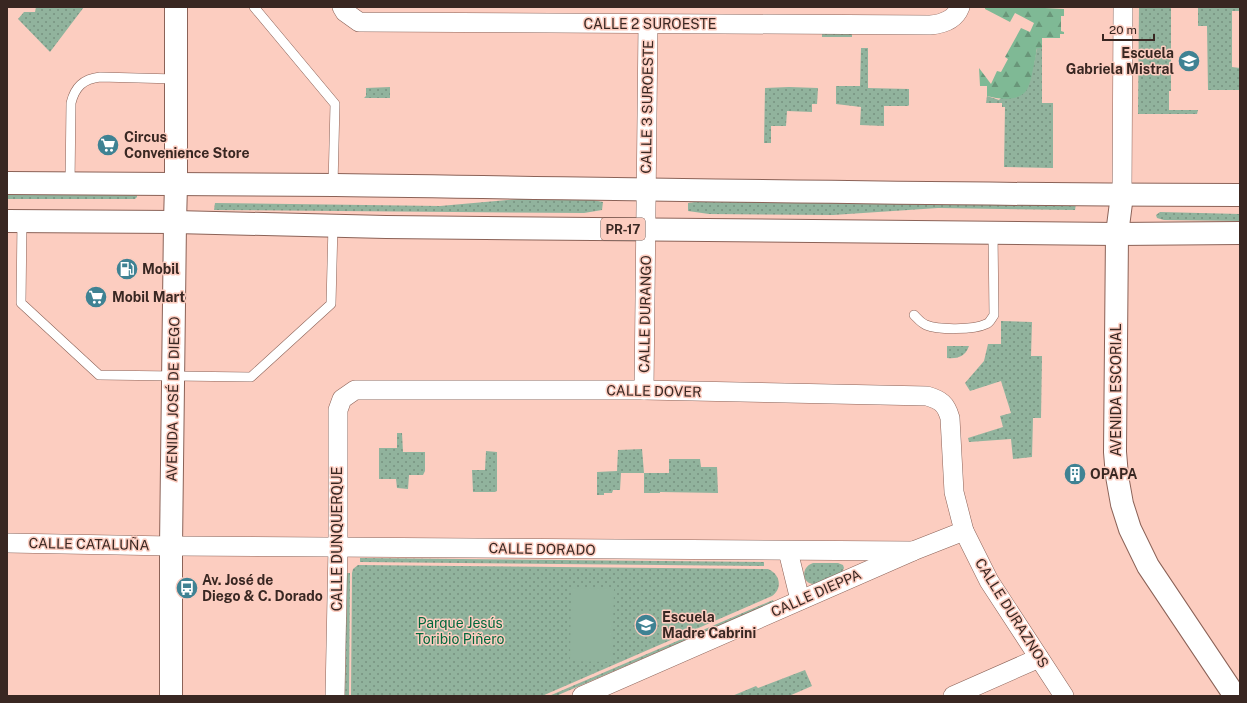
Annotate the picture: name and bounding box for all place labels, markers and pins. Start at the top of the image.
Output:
place label: Escuela Gabriela Mistral [1066,45,1174,77]
school or university icon: Escuela Gabriela Mistral [1176,48,1202,74]
place label: Circus Convenience Store [124,129,250,161]
supermarket icon: Circus Convenience Store [95,132,121,158]
fuel station icon: Mobil [114,256,140,282]
place label: Mobil [142,261,180,277]
supermarket icon: Mobil Mart [83,284,109,310]
place label: Mobil Mart [112,289,185,305]
building icon: OPAPA [1062,461,1088,487]
place label: OPAPA [1090,466,1137,482]
place label: Av. José de Diego & C. Dorado [202,572,323,604]
bus stop icon: Av. José de Diego & C. Dorado [174,575,200,601]
place label: Escuela Madre Cabrini [662,609,756,641]
school or university icon: Escuela Madre Cabrini [633,612,659,638]

